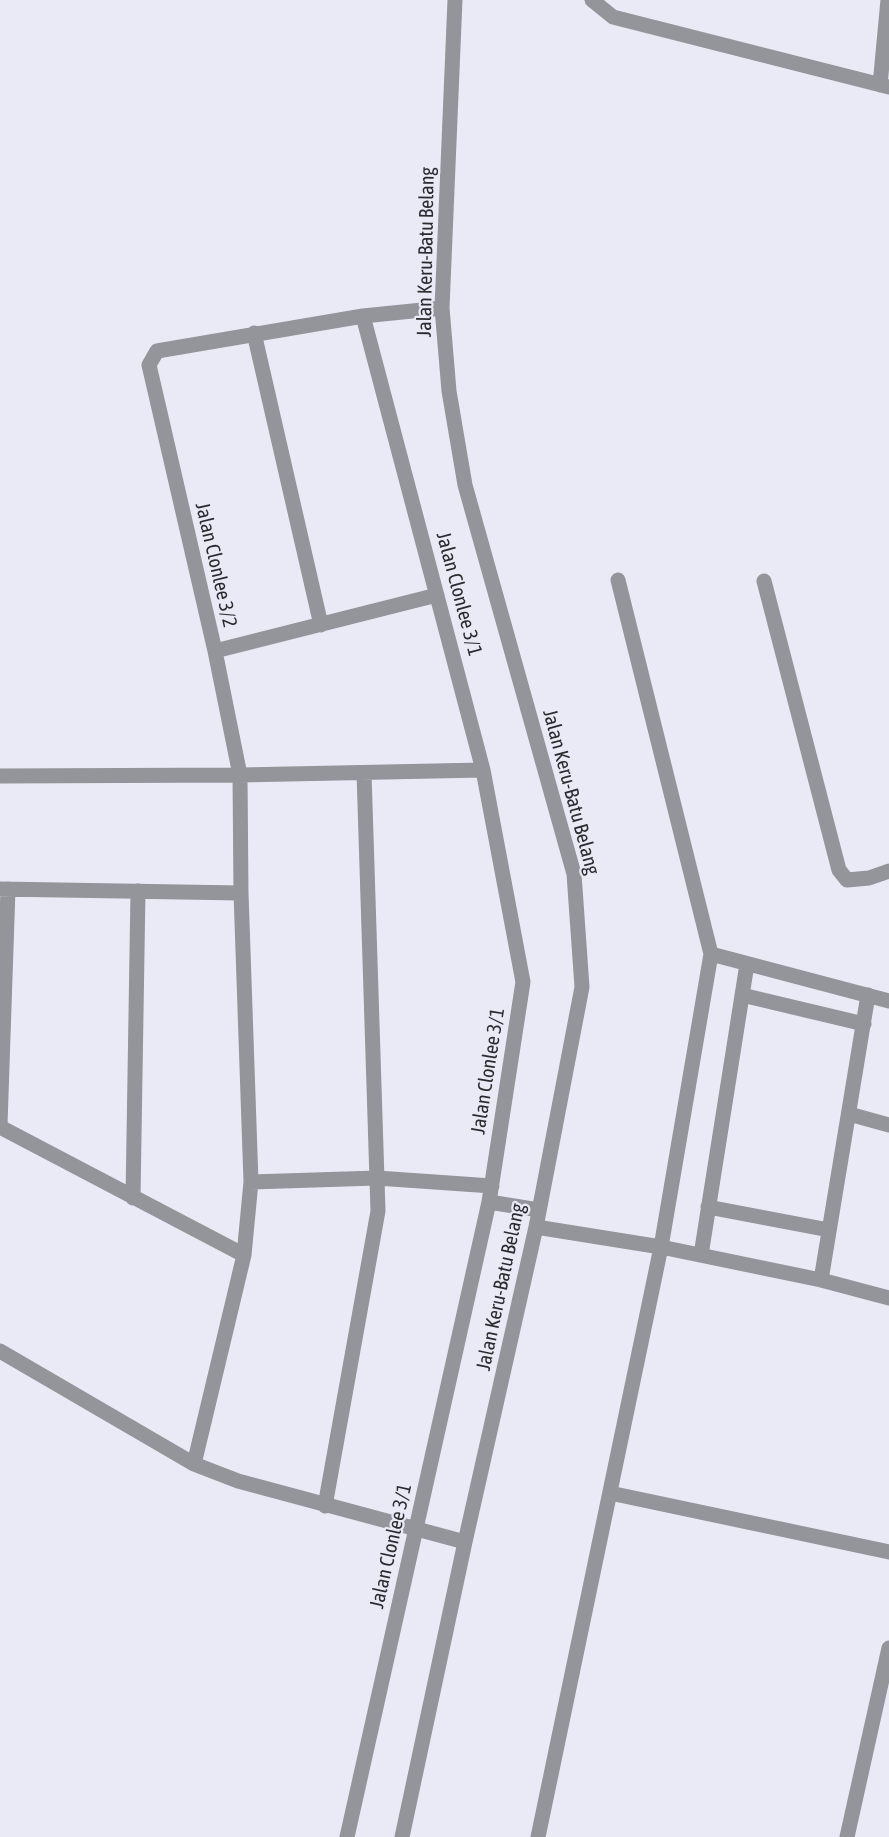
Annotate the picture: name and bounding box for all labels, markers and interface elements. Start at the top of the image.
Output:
street label: Jalan Keru-Batu Belang [413,167,439,337]
street label: Jalan Clonlee 3/2 [190,500,242,630]
street label: Jalan Clonlee 3/1 [431,529,487,659]
street label: Jalan Keru-Batu Belang [537,707,605,877]
street label: Jalan Clonlee 3/1 [466,1006,510,1136]
street label: Jalan Keru-Batu Belang [472,1201,530,1373]
street label: Jalan Clonlee 3/1 [365,1481,417,1611]

